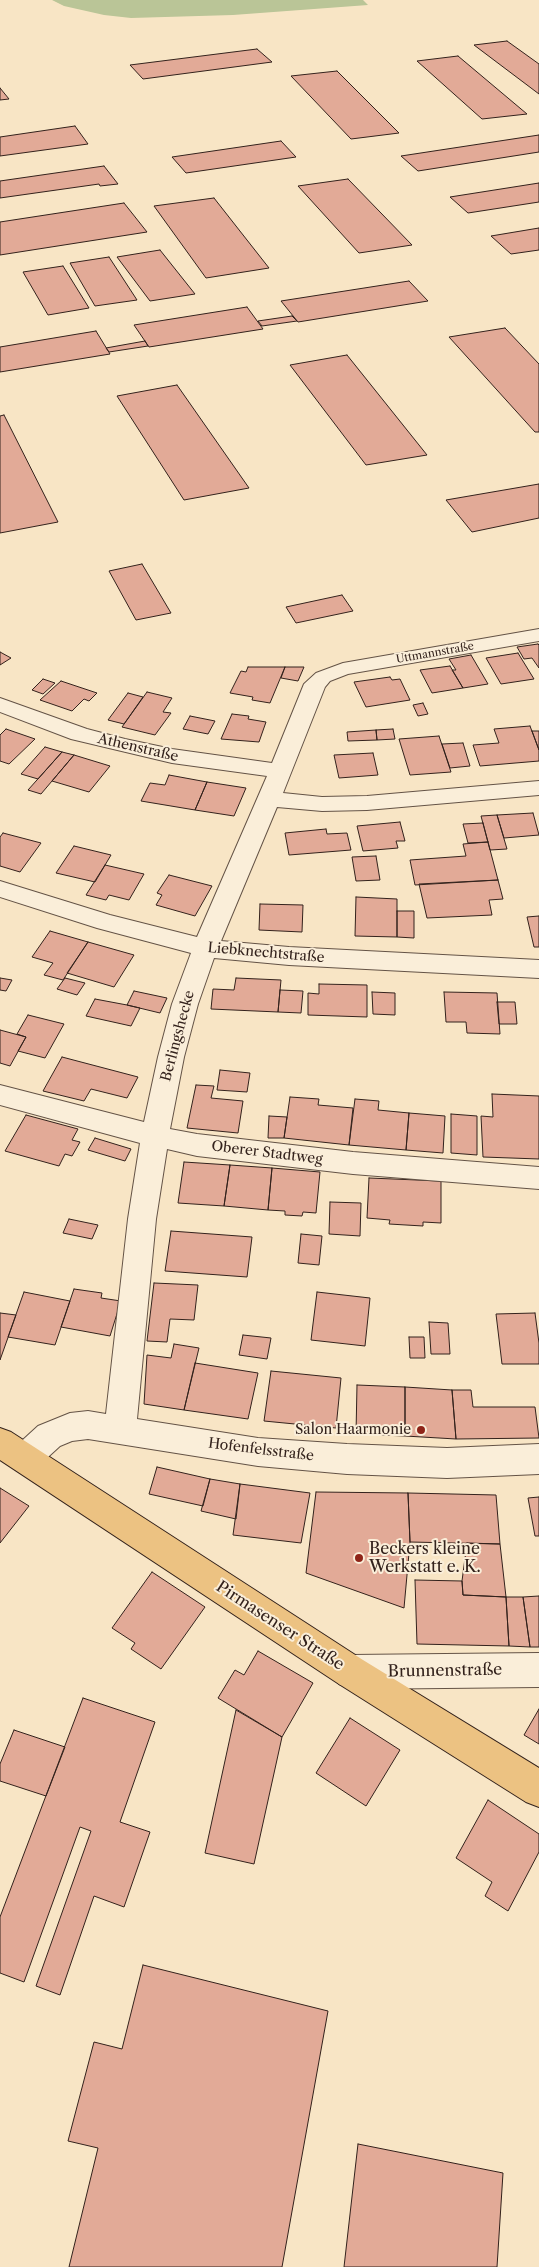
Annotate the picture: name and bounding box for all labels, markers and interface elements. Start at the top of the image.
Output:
street label: Uttmannstraße [395,640,475,666]
street label: Athenstraße [96,731,180,765]
street label: Liebknechtstraße [207,940,325,966]
street label: Berlingshecke [158,989,198,1083]
street label: Oberer Stadtweg [211,1138,323,1168]
place label: Salon Haarmonie [295,1422,411,1438]
marker: Salon Haarmonie [415,1424,427,1436]
street label: Hofenfelsstraße [207,1435,315,1465]
place label: Beckers kleine Werkstatt e. K. [369,1539,481,1577]
marker: Beckers kleine Werkstatt e. K. [353,1552,365,1564]
street label: Pirmasenser Straße [212,1577,348,1675]
street label: Brunnenstraße [388,1660,502,1682]

